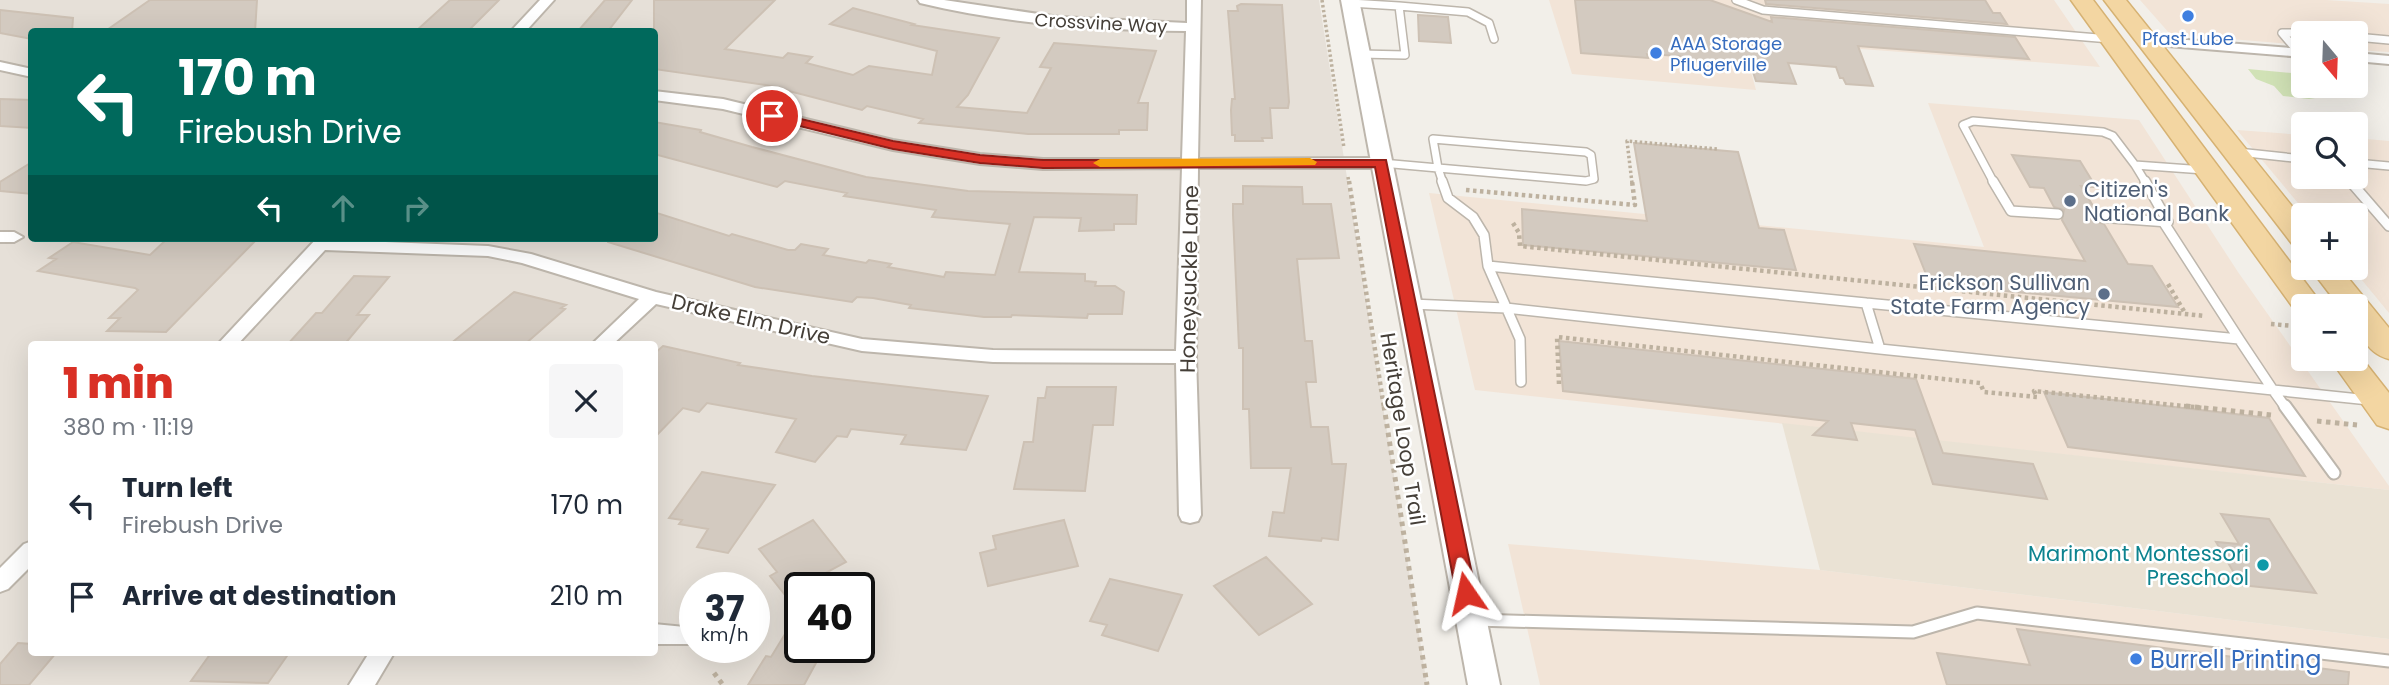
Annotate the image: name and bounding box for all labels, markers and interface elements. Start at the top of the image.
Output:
street label: Crossvine Way [1034,7,1168,39]
marker: Pfast Lube [2180,8,2196,24]
north arrow [2291,21,2368,98]
map controls [2291,21,2368,371]
place label: Pfast Lube [2142,26,2234,51]
place label: AAA Storage Pflugerville [1670,31,1782,77]
text: 170 m [178,44,317,112]
marker: AAA Storage Pflugerville [1648,45,1664,61]
icon: left [63,56,154,147]
pin [742,86,802,146]
icon: arrive [753,97,791,135]
text: Firebush Drive [178,109,402,154]
button: search [2291,112,2368,189]
place label: Citizen's National Bank [2084,175,2229,228]
street label: Honeysuckle Lane [1173,185,1205,373]
icon: left [251,189,289,227]
icon: ahead [324,189,362,227]
icon: right [397,189,435,227]
marker: Citizen's National Bank [2062,193,2078,209]
button: + [2291,203,2368,280]
place label: Erickson Sullivan State Farm Agency [1890,268,2090,321]
marker: Erickson Sullivan State Farm Agency [2096,286,2112,302]
street label: Drake Elm Drive [669,287,833,351]
button: − [2291,294,2368,371]
street label: Heritage Loop Trail [1373,331,1433,527]
text: 1 min [63,354,174,413]
button: close [549,364,623,438]
text: 380 m · 11:19 [63,411,194,443]
text: Turn left [122,470,233,506]
icon: left [63,487,101,525]
text: 170 m [550,487,623,523]
text: Firebush Drive [122,509,283,541]
place label: Marimont Montessori Preschool [2028,539,2249,592]
position arrow [1429,556,1503,630]
marker: Marimont Montessori Preschool [2255,557,2271,573]
speed limit sign: 40 [784,572,875,663]
icon: arrive [63,578,101,616]
text: Arrive at destination [122,578,397,614]
text: 210 m [550,578,623,614]
text: 37 [705,584,744,633]
text: km/h [701,622,748,647]
place label: Burrell Printing [2150,643,2321,676]
marker: Burrell Printing [2128,651,2144,667]

